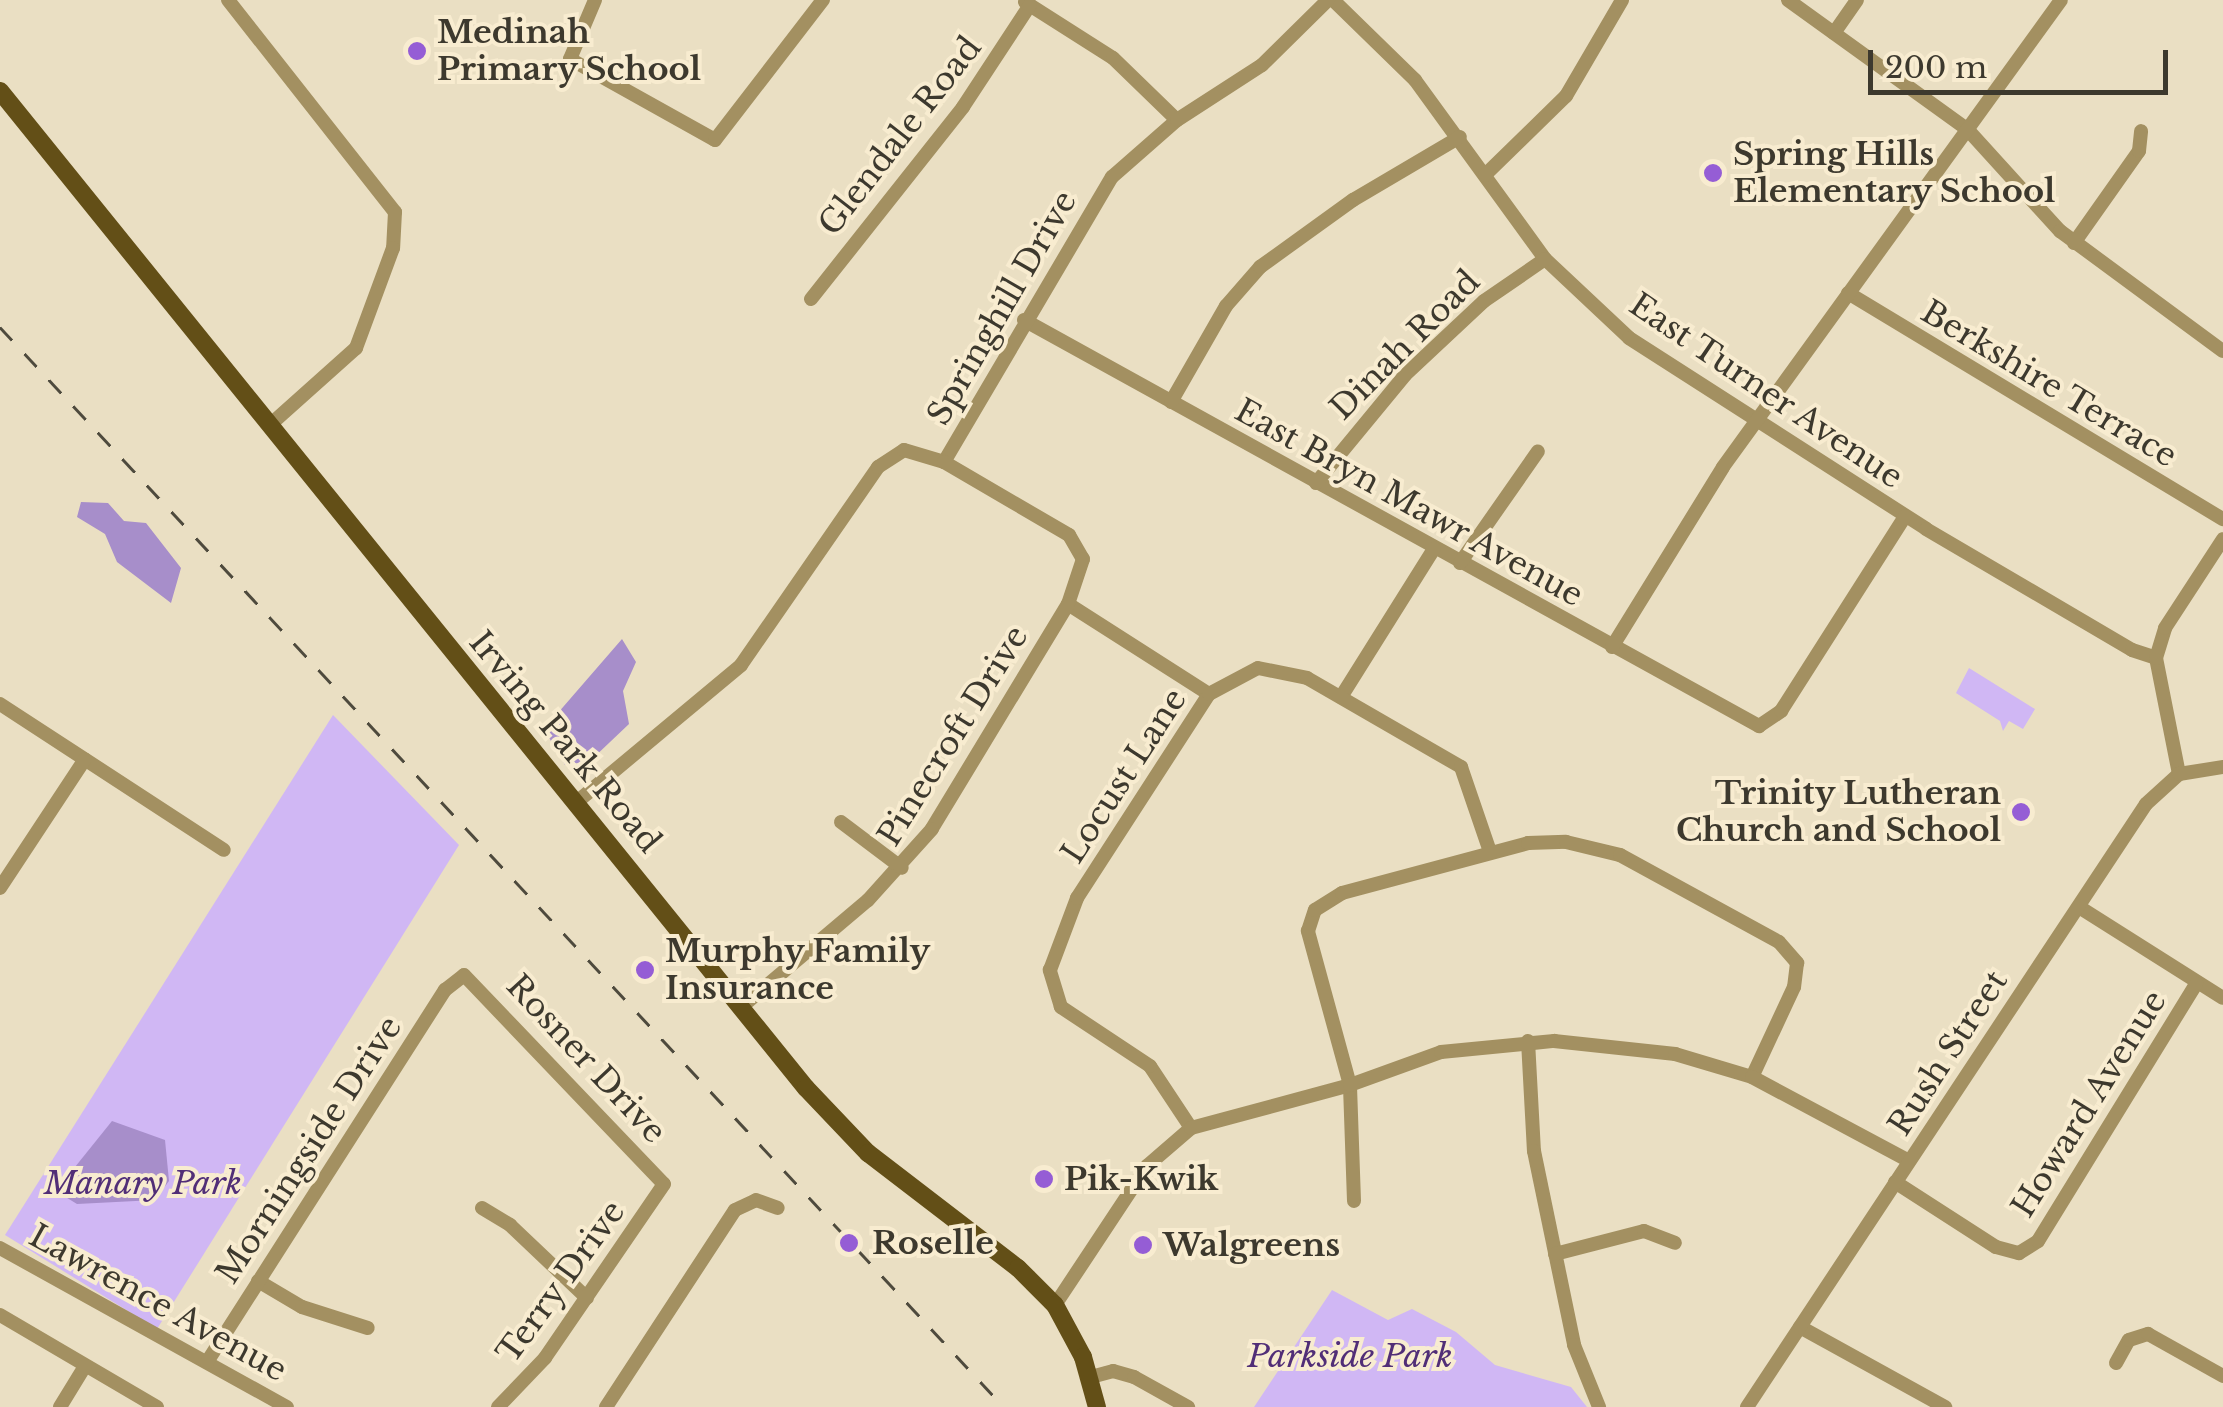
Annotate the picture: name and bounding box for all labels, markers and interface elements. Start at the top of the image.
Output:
place label: Medinah Primary School [437,14,702,89]
street label: Glendale Road [811,29,989,243]
scale bar [1873,30,2173,92]
marker: Medinah Primary School [406,40,428,62]
text: 200 m [1885,49,1987,86]
place label: Spring Hills Elementary School [1733,136,2056,211]
marker: Spring Hills Elementary School [1702,162,1724,184]
street label: Springhill Drive [919,184,1085,432]
street label: Dinah Road [1322,262,1488,428]
street label: East Turner Avenue [1621,284,1911,498]
street label: Berkshire Terrace [1914,292,2184,476]
street label: East Bryn Mawr Avenue [1227,391,1591,615]
street label: Pinecroft Drive [870,619,1036,853]
street label: Irving Park Road [461,623,669,861]
street label: Locust Lane [1053,682,1195,870]
place label: Trinity Lutheran Church and School [1676,775,2001,850]
marker: Trinity Lutheran Church and School [2010,801,2032,823]
place label: Murphy Family Insurance [665,933,931,1008]
marker: Murphy Family Insurance [634,959,656,981]
street label: Rush Street [1881,963,2015,1143]
street label: Rosner Drive [498,967,674,1151]
street label: Howard Avenue [2003,983,2175,1225]
street label: Morningside Drive [208,1009,410,1291]
place label: Pik-Kwik [1064,1160,1218,1198]
park label: Manary Park [44,1164,242,1202]
marker: Pik-Kwik [1033,1168,1055,1190]
street label: Terry Drive [489,1193,633,1371]
street label: Lawrence Avenue [22,1216,294,1390]
place label: Roselle [872,1224,994,1262]
place label: Walgreens [1163,1226,1340,1264]
marker: Roselle [836,1230,862,1256]
marker: Walgreens [1132,1234,1154,1256]
park label: Parkside Park [1247,1337,1453,1375]

